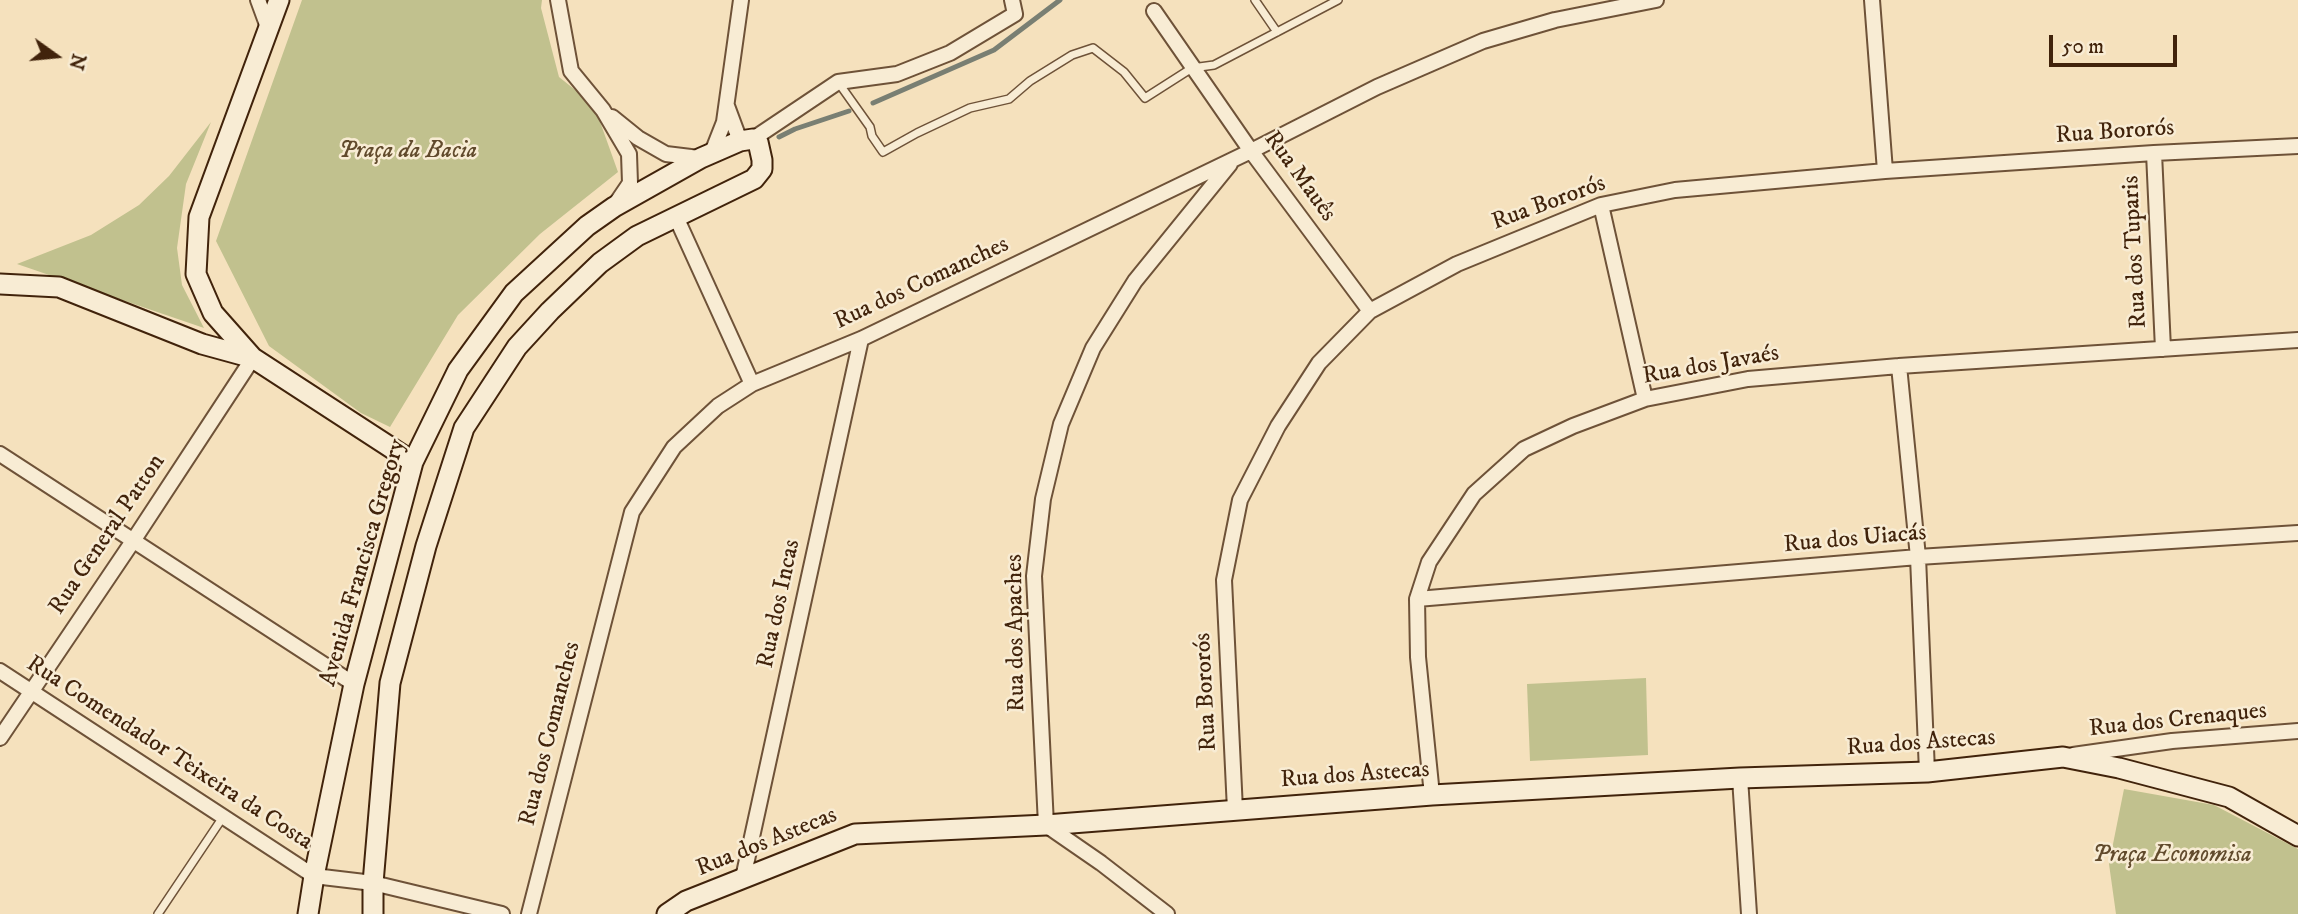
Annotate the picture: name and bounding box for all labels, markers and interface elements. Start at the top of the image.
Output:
north arrow [21,21,91,91]
scale bar [2053,21,2181,65]
text: 50 m [2062,34,2104,60]
text: N [64,51,90,72]
street label: Rua Bororós [2055,114,2175,152]
street label: Rua Mauês [1257,126,1341,228]
park label: Praça da Bacia [339,138,477,166]
street label: Rua Bororós [1488,170,1610,238]
street label: Rua dos Tuparis [2118,175,2154,329]
street label: Rua dos Comanches [830,231,1014,337]
street label: Rua dos Javaés [1641,340,1781,392]
street label: Avenida Francisca Gregory [315,436,413,690]
street label: Rua General Patton [44,449,172,621]
street label: Rua dos Uiacás [1783,519,1927,561]
street label: Rua dos Incas [752,537,808,671]
street label: Rua dos Apaches [1001,554,1033,712]
street label: Rua Bororós [1190,632,1224,752]
street label: Rua dos Comanches [514,639,588,829]
street label: Rua Comendador Teixeira da Costa [20,651,318,857]
street label: Rua dos Crenaques [2088,697,2268,745]
street label: Rua dos Astecas [1846,724,1996,764]
street label: Rua dos Astecas [1280,756,1430,796]
street label: Rua dos Astecas [692,802,842,884]
park label: Praça Economisa [2092,842,2252,870]

